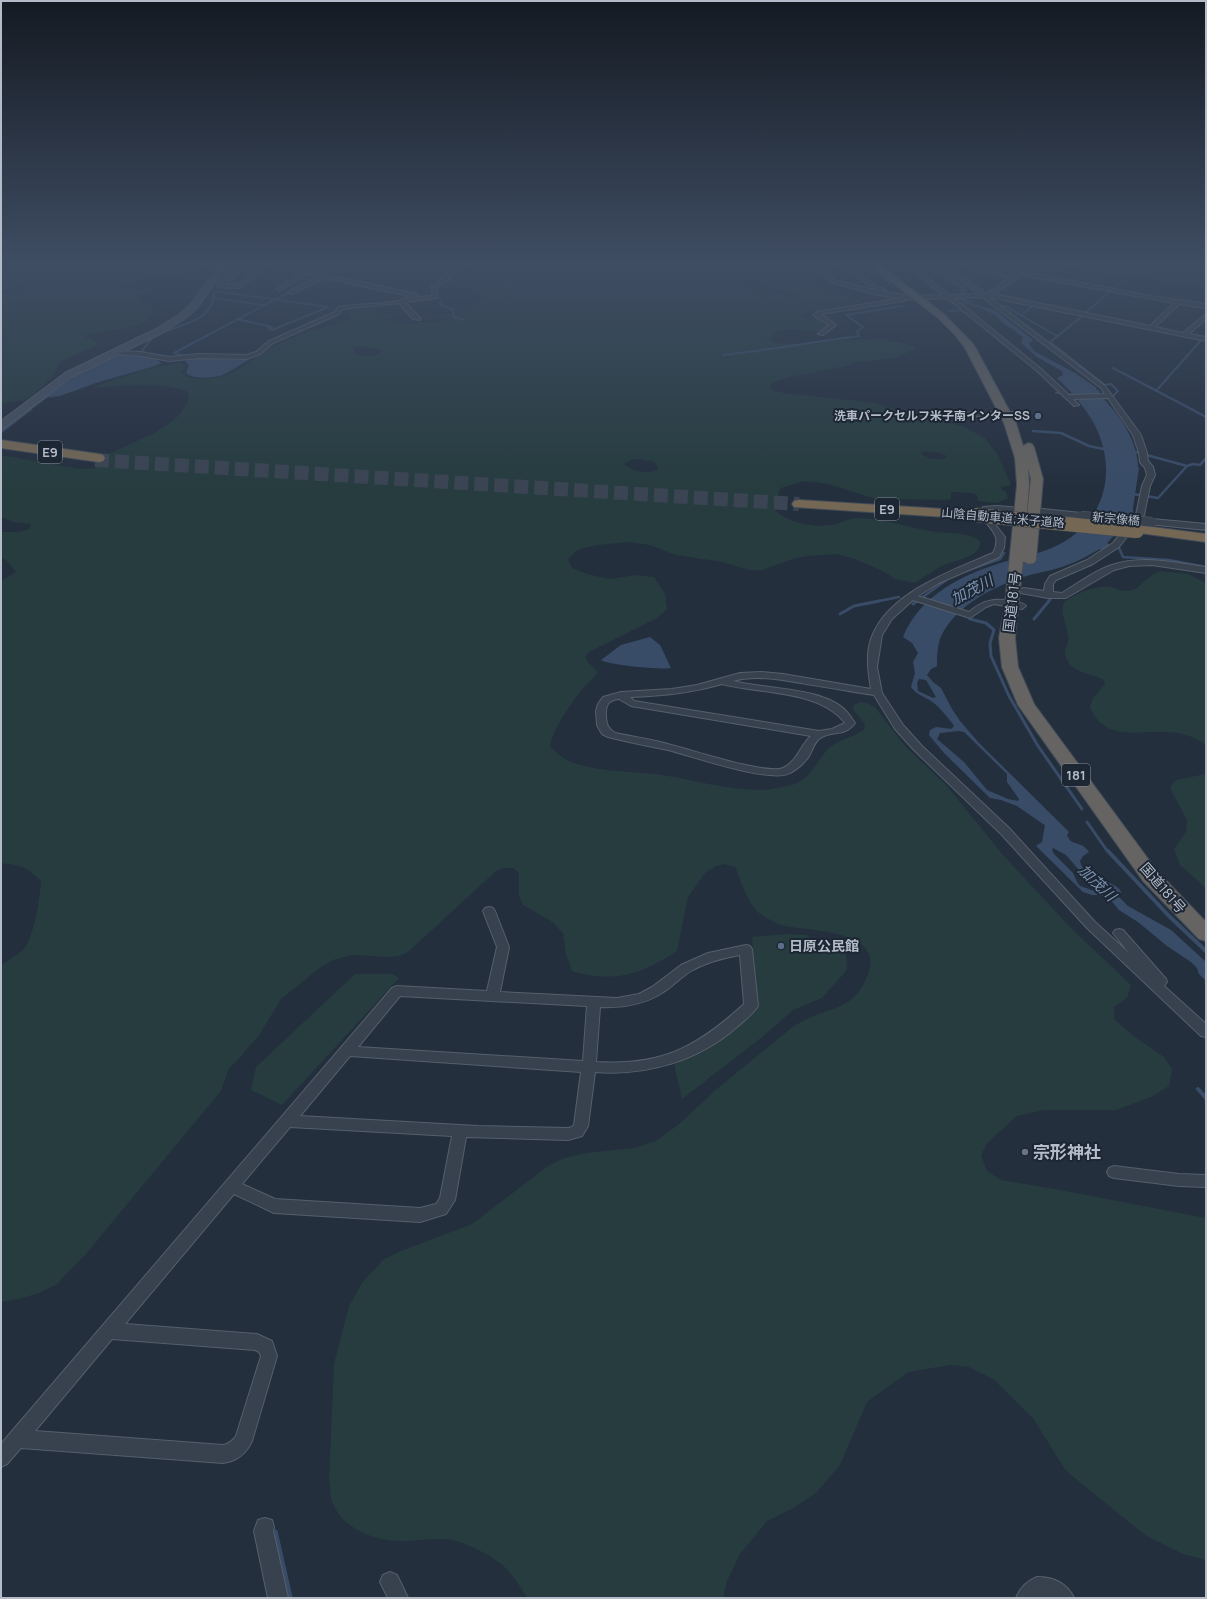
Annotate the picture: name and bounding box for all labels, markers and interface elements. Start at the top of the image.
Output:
place label: 洗車パークセルフ米子南インターSS [834,407,1030,424]
marker: 洗車パークセルフ米子南インターSS [1033,411,1043,421]
road number: E9 [38,441,62,463]
road number: E9 [875,498,899,520]
street label: 山陰自動車道;米子道路 [941,504,1065,531]
street label: 新宗像橋 [1091,508,1141,529]
water label: 加茂川 [947,569,998,609]
street label: 国道181号 [998,570,1025,633]
road number: 181 [1062,764,1090,786]
street label: 国道181号 [1136,858,1191,917]
water label: 加茂川 [1074,859,1122,907]
place label: 日原公民館 [789,936,859,955]
marker: 日原公民館 [776,941,786,951]
place label: 宗形神社 [1033,1140,1101,1163]
marker: 宗形神社 [1020,1147,1030,1157]

